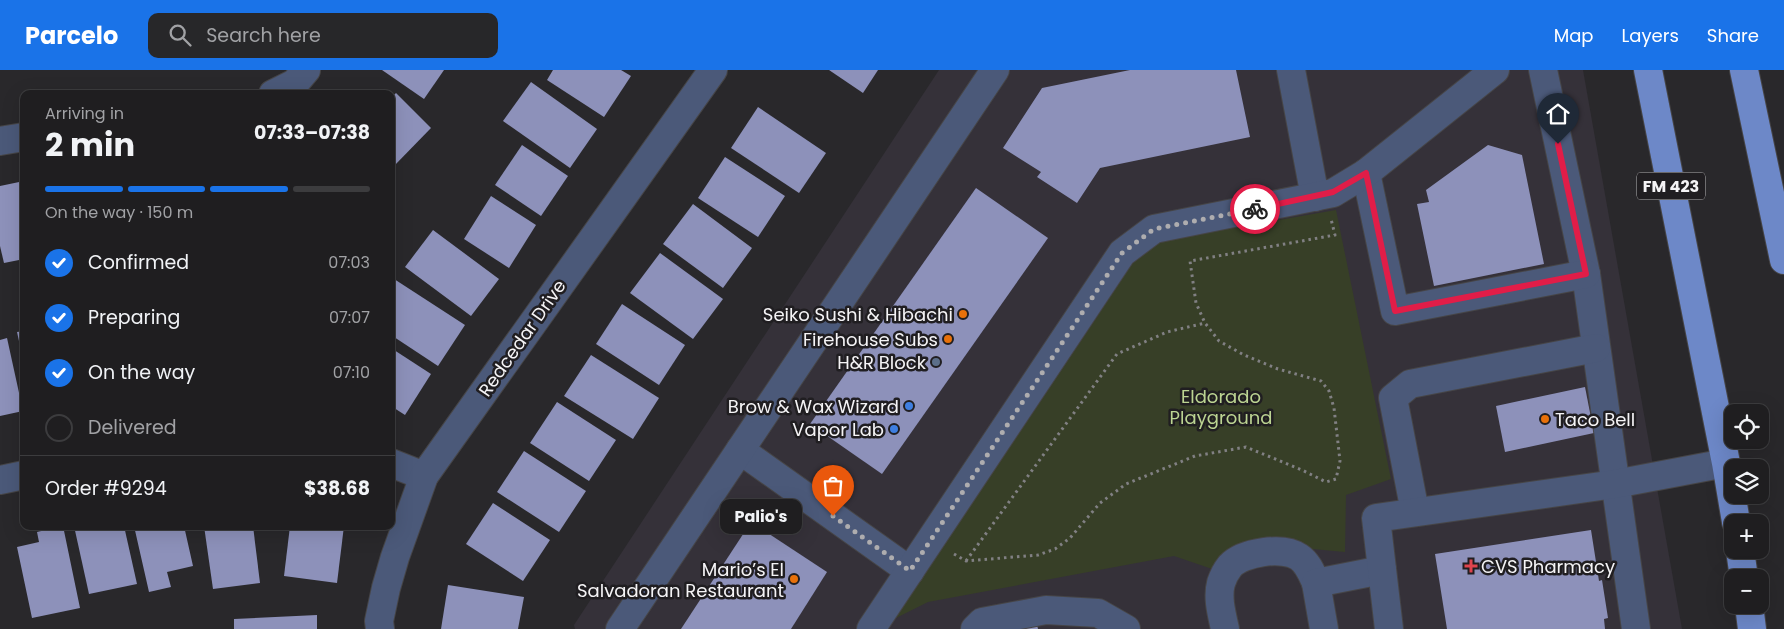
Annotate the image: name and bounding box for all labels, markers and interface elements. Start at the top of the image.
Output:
search box [148,13,498,58]
text: Parcelo [25,19,118,52]
icon: search [166,21,194,49]
text: Search here [206,22,321,49]
text: Map [1554,23,1594,48]
text: Layers [1622,23,1679,48]
text: Share [1707,23,1759,48]
pin [1537,93,1579,144]
icon: home [1544,100,1572,128]
text: Arriving in [45,102,124,125]
text: 07:33–07:38 [254,119,370,146]
text: 2 min [45,122,135,167]
road number: FM 423 [1637,172,1705,200]
courier [1230,184,1280,234]
icon: bike [1241,195,1269,223]
text: On the way · 150 m [45,201,193,224]
icon: check [45,249,73,277]
text: Confirmed [88,249,189,276]
text: 07:03 [328,251,370,274]
street label: Redcedar Drive [472,275,572,401]
place label: Seiko Sushi & Hibachi [763,302,953,327]
icon: check [45,304,73,332]
text: Preparing [88,304,180,331]
text: 07:07 [329,306,370,329]
marker: Seiko Sushi & Hibachi [957,308,969,320]
place label: Firehouse Subs [803,327,938,352]
marker: Firehouse Subs [942,333,954,345]
place label: H&R Block [837,350,927,375]
marker: H&R Block [930,356,942,368]
icon: check [45,359,73,387]
text: On the way [88,359,195,386]
text: 07:10 [333,361,370,384]
park label: Eldorado Playground [1170,384,1272,430]
place label: Brow & Wax Wizard [728,394,899,419]
marker: Brow & Wax Wizard [903,400,915,412]
map controls [1724,404,1769,614]
button: locate [1724,404,1769,449]
place label: Taco Bell [1555,407,1635,432]
marker: Taco Bell [1539,413,1551,425]
text: Delivered [88,414,177,441]
place label: Vapor Lab [792,417,884,442]
marker: Vapor Lab [888,423,900,435]
button: layers [1724,459,1769,504]
pin [812,465,854,516]
icon: bag [819,472,847,500]
text: Order #9294 [45,475,167,502]
text: $38.68 [304,475,370,502]
callout: Palio's [720,498,803,534]
text: Palio's [735,505,787,528]
button: + [1724,514,1769,559]
place label: CVS Pharmacy [1481,554,1615,579]
place label: Mario’s El Salvadoran Restaurant [577,557,784,603]
marker: CVS Pharmacy [1465,560,1477,572]
button: − [1724,569,1769,614]
marker: Mario’s El Salvadoran Restaurant [788,573,800,585]

